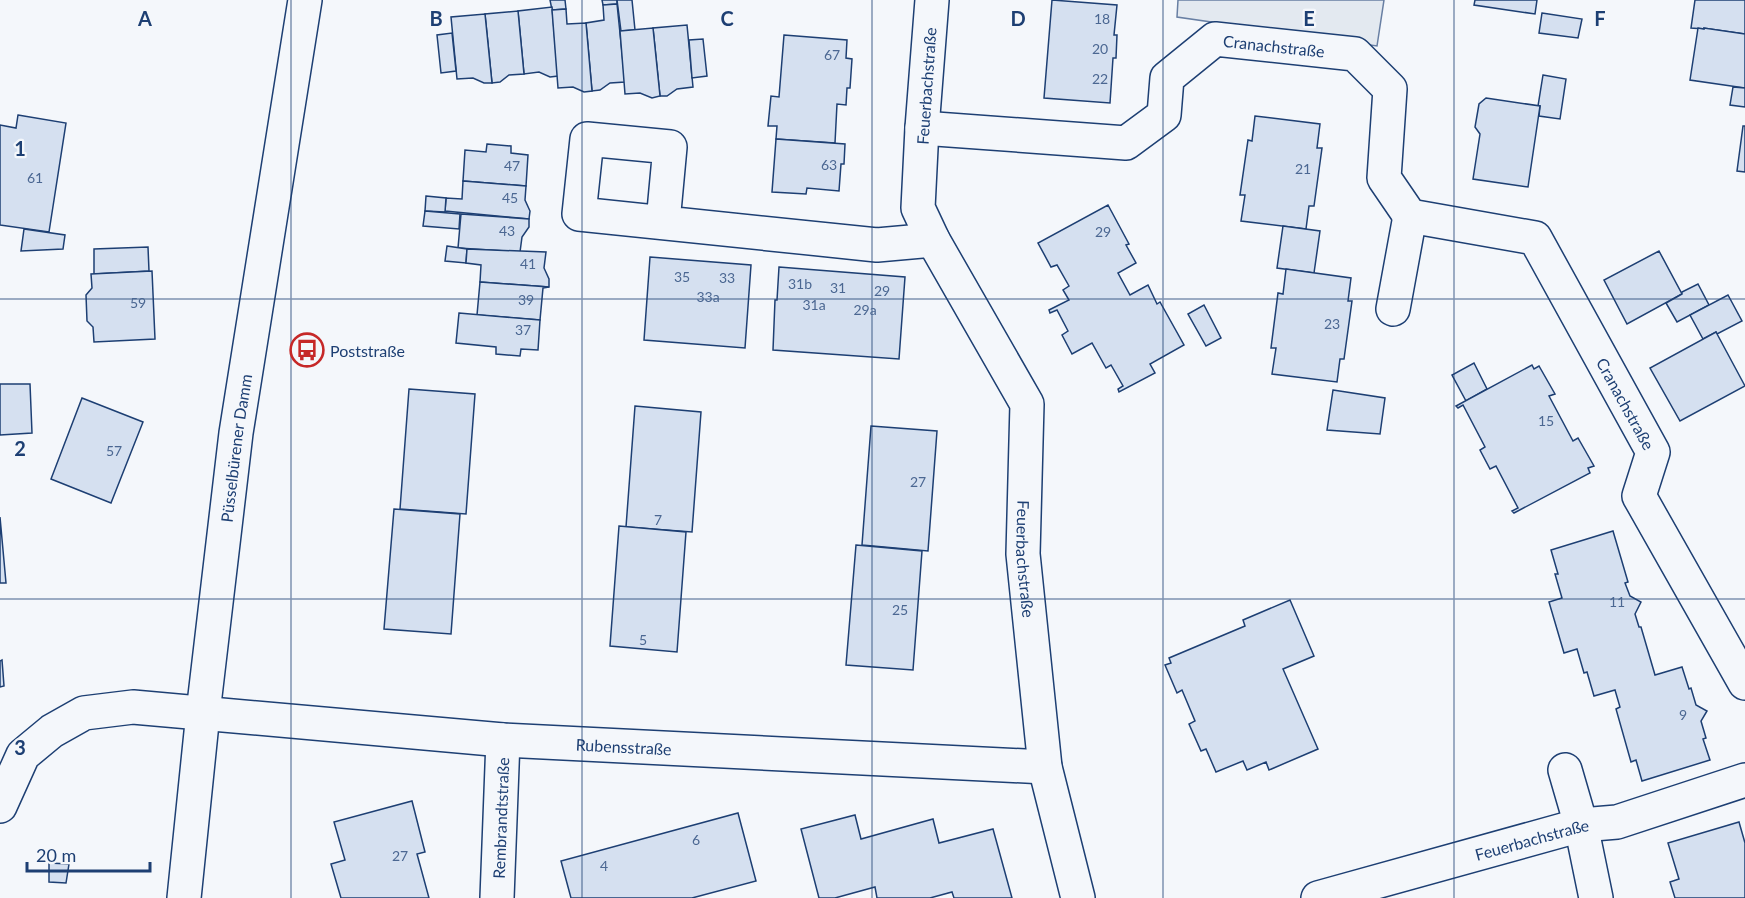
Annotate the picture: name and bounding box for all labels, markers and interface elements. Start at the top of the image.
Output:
text: A [137,6,152,30]
text: B [429,6,443,30]
text: C [720,6,734,30]
text: D [1010,6,1026,30]
text: E [1303,6,1315,30]
text: F [1594,6,1606,30]
house number: 18 [1094,10,1110,27]
street label: Feuerbachstraße [912,27,940,145]
street label: Cranachstraße [1222,30,1326,60]
house number: 20 [1092,40,1108,57]
house number: 67 [824,46,840,63]
house number: 22 [1092,70,1108,87]
text: 1 [14,136,26,160]
house number: 63 [821,156,837,173]
house number: 47 [504,157,520,174]
house number: 21 [1295,160,1311,177]
house number: 61 [27,169,43,186]
house number: 45 [502,189,518,206]
house number: 43 [499,222,515,239]
house number: 29 [1095,223,1111,240]
house number: 41 [520,255,536,272]
house number: 35 [674,268,690,285]
house number: 33 [719,269,735,286]
house number: 31b [788,275,812,292]
house number: 31 [830,279,846,296]
house number: 29 [874,282,890,299]
house number: 33a [696,288,720,305]
house number: 39 [518,291,534,308]
house number: 59 [130,294,146,311]
house number: 31a [802,296,826,313]
house number: 29a [853,301,877,318]
house number: 23 [1324,315,1340,332]
house number: 37 [515,321,531,338]
bus stop icon: Poststraße [289,332,325,368]
place label: Poststraße [330,341,405,360]
street label: Cranachstraße [1593,354,1659,453]
street label: Püsselbürener Damm [216,372,255,523]
house number: 15 [1538,412,1554,429]
text: 2 [14,436,26,460]
house number: 57 [106,442,122,459]
house number: 27 [910,473,926,490]
street label: Feuerbachstraße [1013,500,1039,619]
house number: 7 [654,511,662,528]
house number: 11 [1609,593,1625,610]
house number: 25 [892,601,908,618]
house number: 5 [639,631,647,648]
house number: 9 [1679,706,1687,723]
street label: Rubensstraße [575,734,672,758]
text: 3 [14,735,26,759]
street label: Rembrandtstraße [488,757,512,879]
street label: Feuerbachstraße [1473,815,1590,864]
house number: 6 [692,831,700,848]
scale bar [27,835,150,873]
text: 20 m [36,844,76,866]
house number: 27 [392,847,408,864]
house number: 4 [600,857,608,874]

